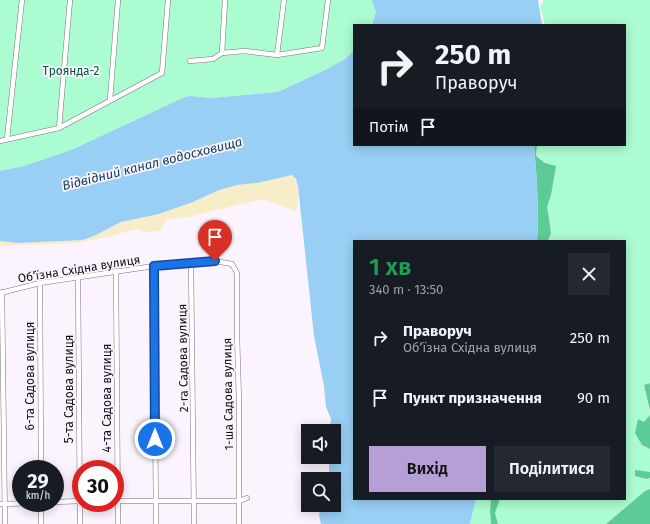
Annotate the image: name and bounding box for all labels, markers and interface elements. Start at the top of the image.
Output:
text: 250 m [435,38,511,71]
icon: right [369,40,421,92]
park label: Троянда-2 [42,64,100,78]
text: Праворуч [435,72,517,94]
icon: arrive [417,116,439,138]
text: Потім [369,118,409,136]
water label: Відвідний канал водосховища [61,134,244,193]
pin [198,220,232,261]
icon: arrive [204,226,226,248]
street label: Обʼїзна Східна вулиця [17,252,141,286]
text: 1 хв [369,253,411,281]
button: close [568,253,610,295]
text: 340 m · 13:50 [369,282,443,297]
street label: 2-га Садова вулиця [175,304,191,412]
street label: 6-та Садова вулиця [23,322,37,430]
text: Праворуч [403,322,472,340]
icon: right [369,327,391,349]
text: 250 m [570,329,610,347]
street label: 5-та Садова вулиця [62,335,76,443]
street label: 1-ша Садова вулиця [220,338,236,450]
text: Обʼїзна Східна вулиця [403,340,537,355]
street label: 4-та Садова вулиця [100,344,114,452]
icon: arrive [369,387,391,409]
text: Пункт призначення [403,389,542,407]
text: 90 m [577,389,610,407]
position arrow [134,418,176,460]
map controls [301,424,341,512]
button: sound [301,424,341,464]
button: Вихід [369,446,486,492]
button: Поділитися [494,446,610,492]
speed limit sign: 30 [72,460,124,512]
text: 29 [27,469,49,493]
button: search [301,472,341,512]
text: km/h [26,490,50,502]

